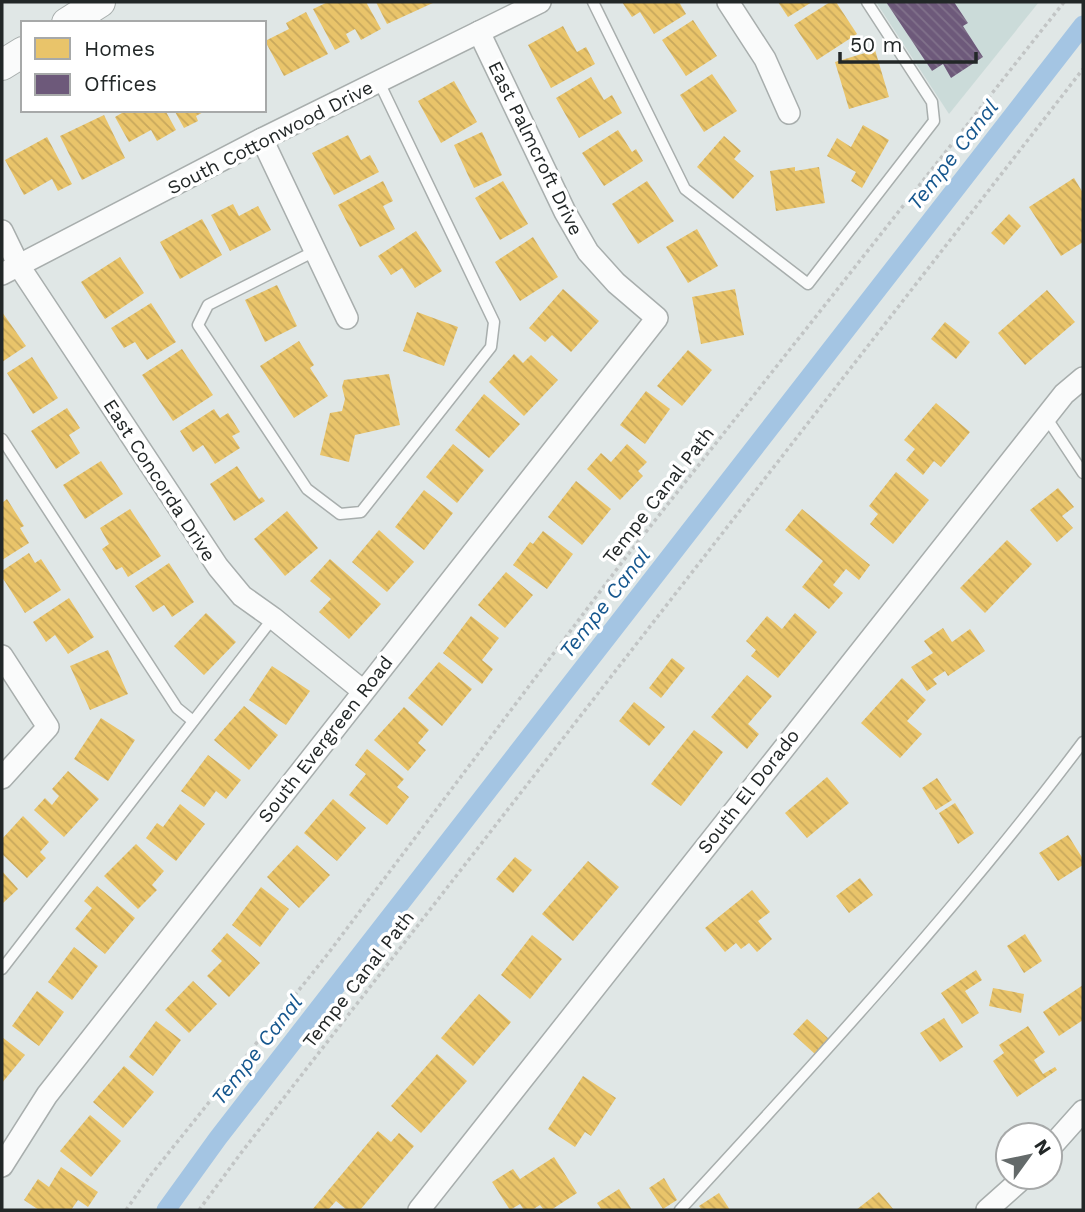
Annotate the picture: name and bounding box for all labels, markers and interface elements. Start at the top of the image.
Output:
legend [21,21,266,112]
scale bar [840,21,976,65]
text: 50 m [850,32,902,57]
text: Homes [84,36,155,61]
street label: East Palmcroft Drive [483,57,588,239]
text: Offices [84,71,157,96]
street label: South Cottonwood Drive [164,76,377,199]
water label: Tempe Canal [902,95,1003,215]
street label: East Concorda Drive [98,395,221,566]
street label: Tempe Canal Path [598,422,719,568]
water label: Tempe Canal [554,543,655,663]
street label: South Evergreen Road [253,651,398,827]
street label: South El Dorado [693,724,804,858]
street label: Tempe Canal Path [298,906,419,1052]
water label: Tempe Canal [206,990,307,1110]
north arrow [994,1121,1064,1191]
text: N [1029,1135,1056,1159]

